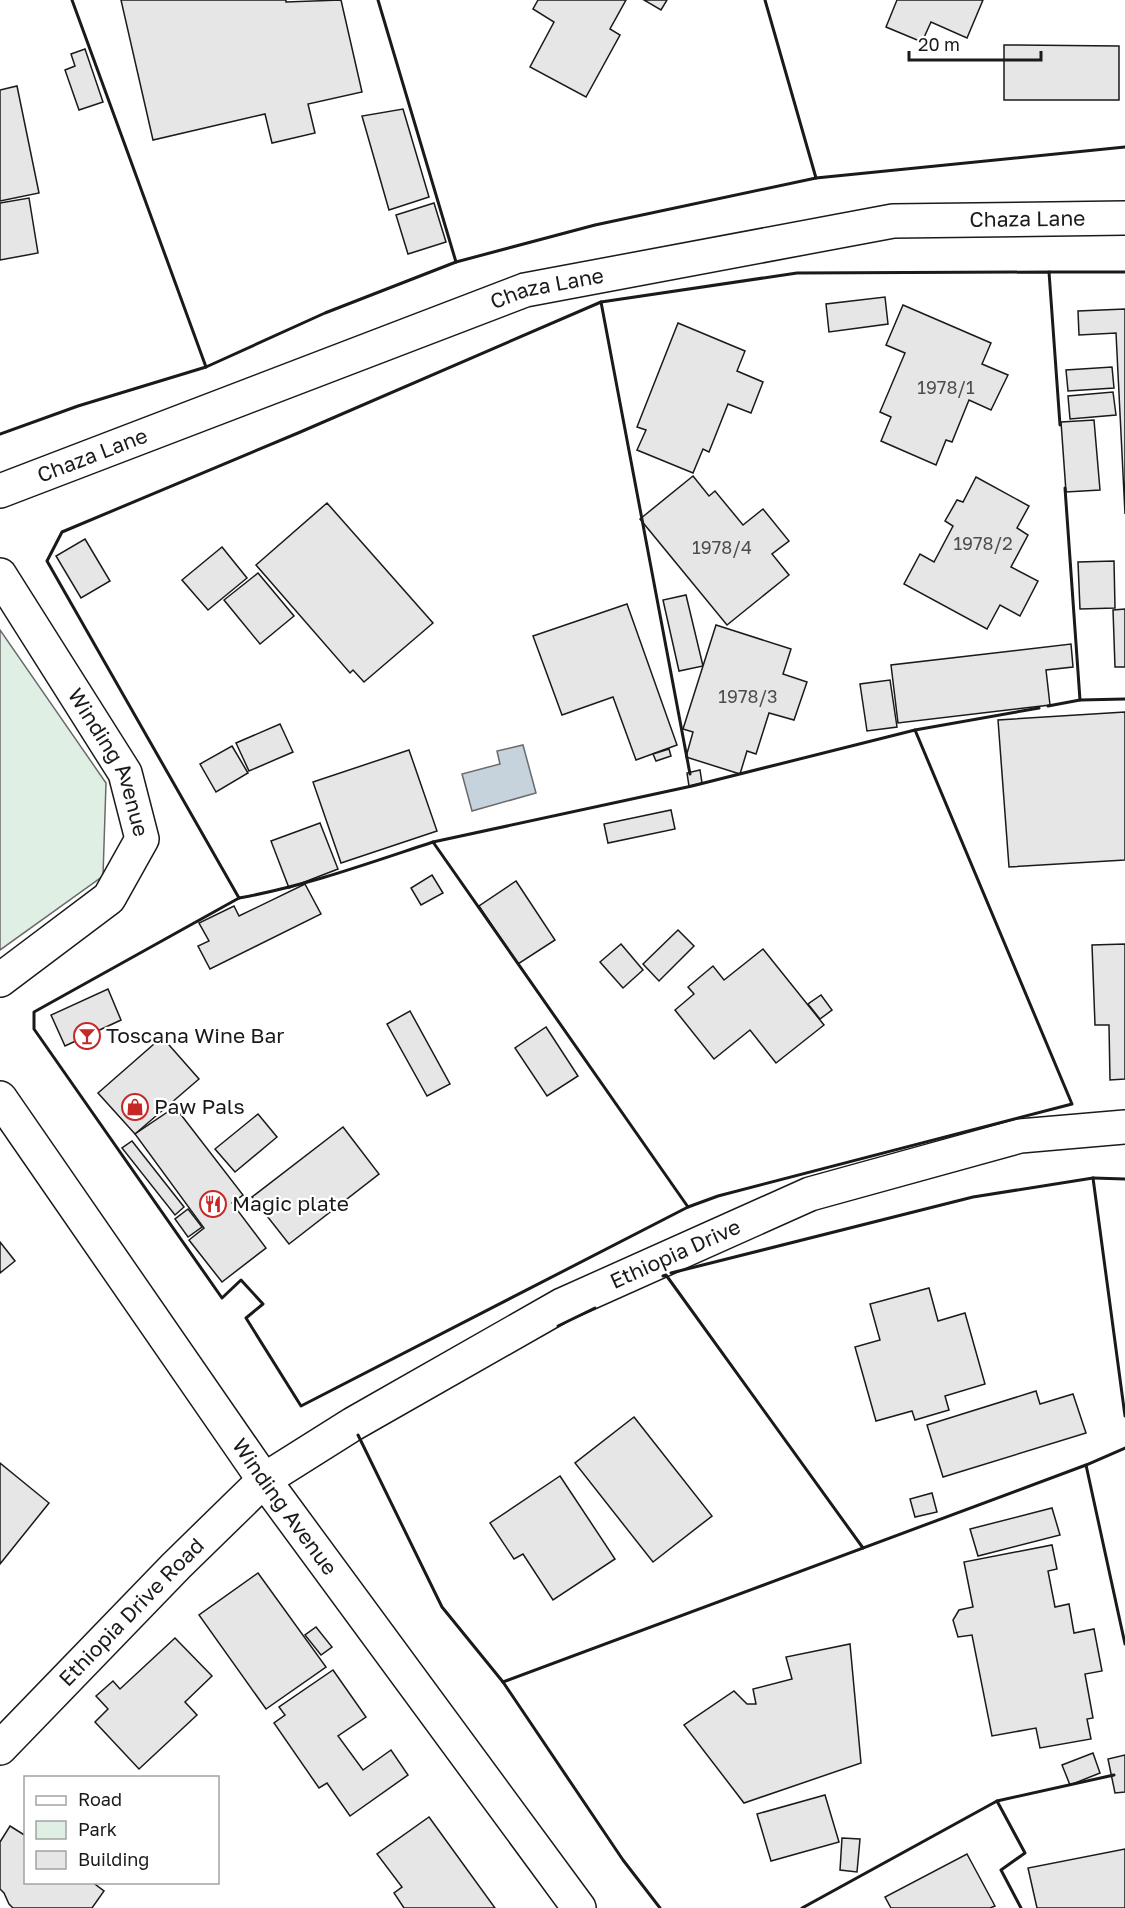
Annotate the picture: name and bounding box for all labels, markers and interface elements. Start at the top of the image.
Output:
scale bar [909,24,1041,62]
text: 20 m [918,33,960,55]
street label: Chaza Lane [969,205,1086,232]
street label: Chaza Lane [486,262,606,314]
house number: 1978/1 [917,376,975,398]
street label: Chaza Lane [33,422,151,488]
house number: 1978/2 [953,532,1013,554]
house number: 1978/4 [692,536,752,558]
street label: Winding Avenue [63,683,155,839]
house number: 1978/3 [718,685,778,707]
bar icon: Toscana Wine Bar [72,1021,102,1051]
place label: Toscana Wine Bar [106,1022,284,1048]
shop icon: Paw Pals [120,1092,150,1122]
place label: Paw Pals [154,1093,245,1119]
restaurant icon: Magic plate [198,1189,228,1219]
place label: Magic plate [232,1190,349,1216]
street label: Ethiopia Drive [606,1213,744,1294]
street label: Winding Avenue [227,1433,343,1580]
street label: Ethiopia Drive Road [53,1532,209,1691]
legend [24,1776,219,1884]
text: Road [78,1788,122,1810]
text: Park [78,1818,117,1840]
text: Building [78,1848,149,1870]

